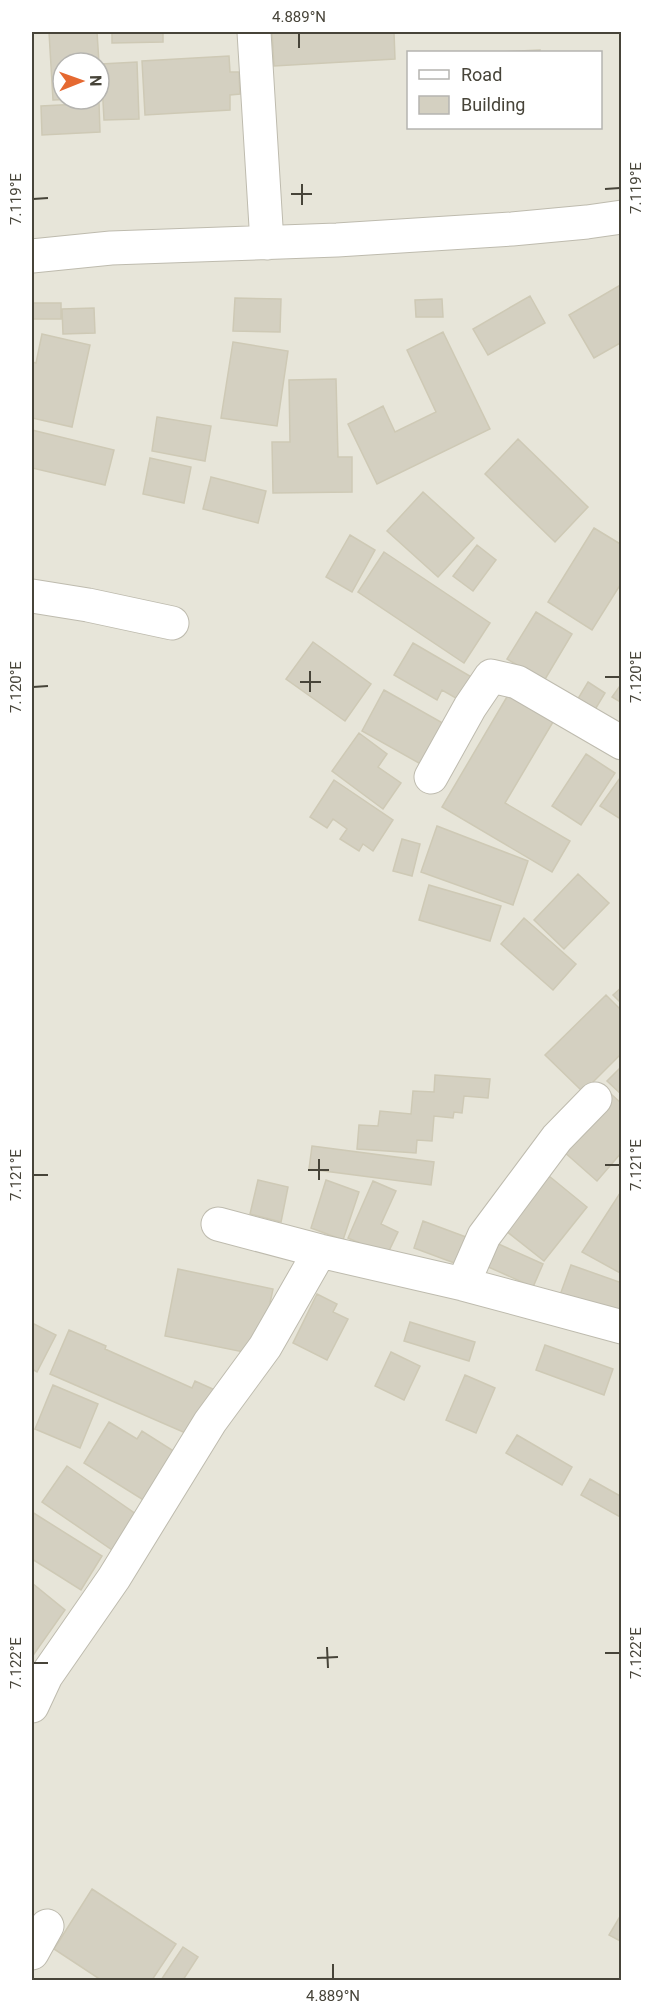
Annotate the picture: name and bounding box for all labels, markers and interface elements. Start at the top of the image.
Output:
text: 4.889°N [272,8,326,26]
north arrow [51,51,111,111]
legend [407,51,602,129]
text: Road [461,64,502,85]
text: N [86,75,105,87]
text: Building [461,94,525,115]
text: 7.119°E [627,162,645,214]
text: 7.119°E [7,173,25,225]
text: 7.120°E [627,651,645,703]
text: 7.120°E [7,661,25,713]
text: 7.121°E [627,1139,645,1191]
text: 7.121°E [7,1149,25,1201]
text: 7.122°E [627,1627,645,1679]
text: 7.122°E [7,1637,25,1689]
text: 4.889°N [306,1987,360,2005]

